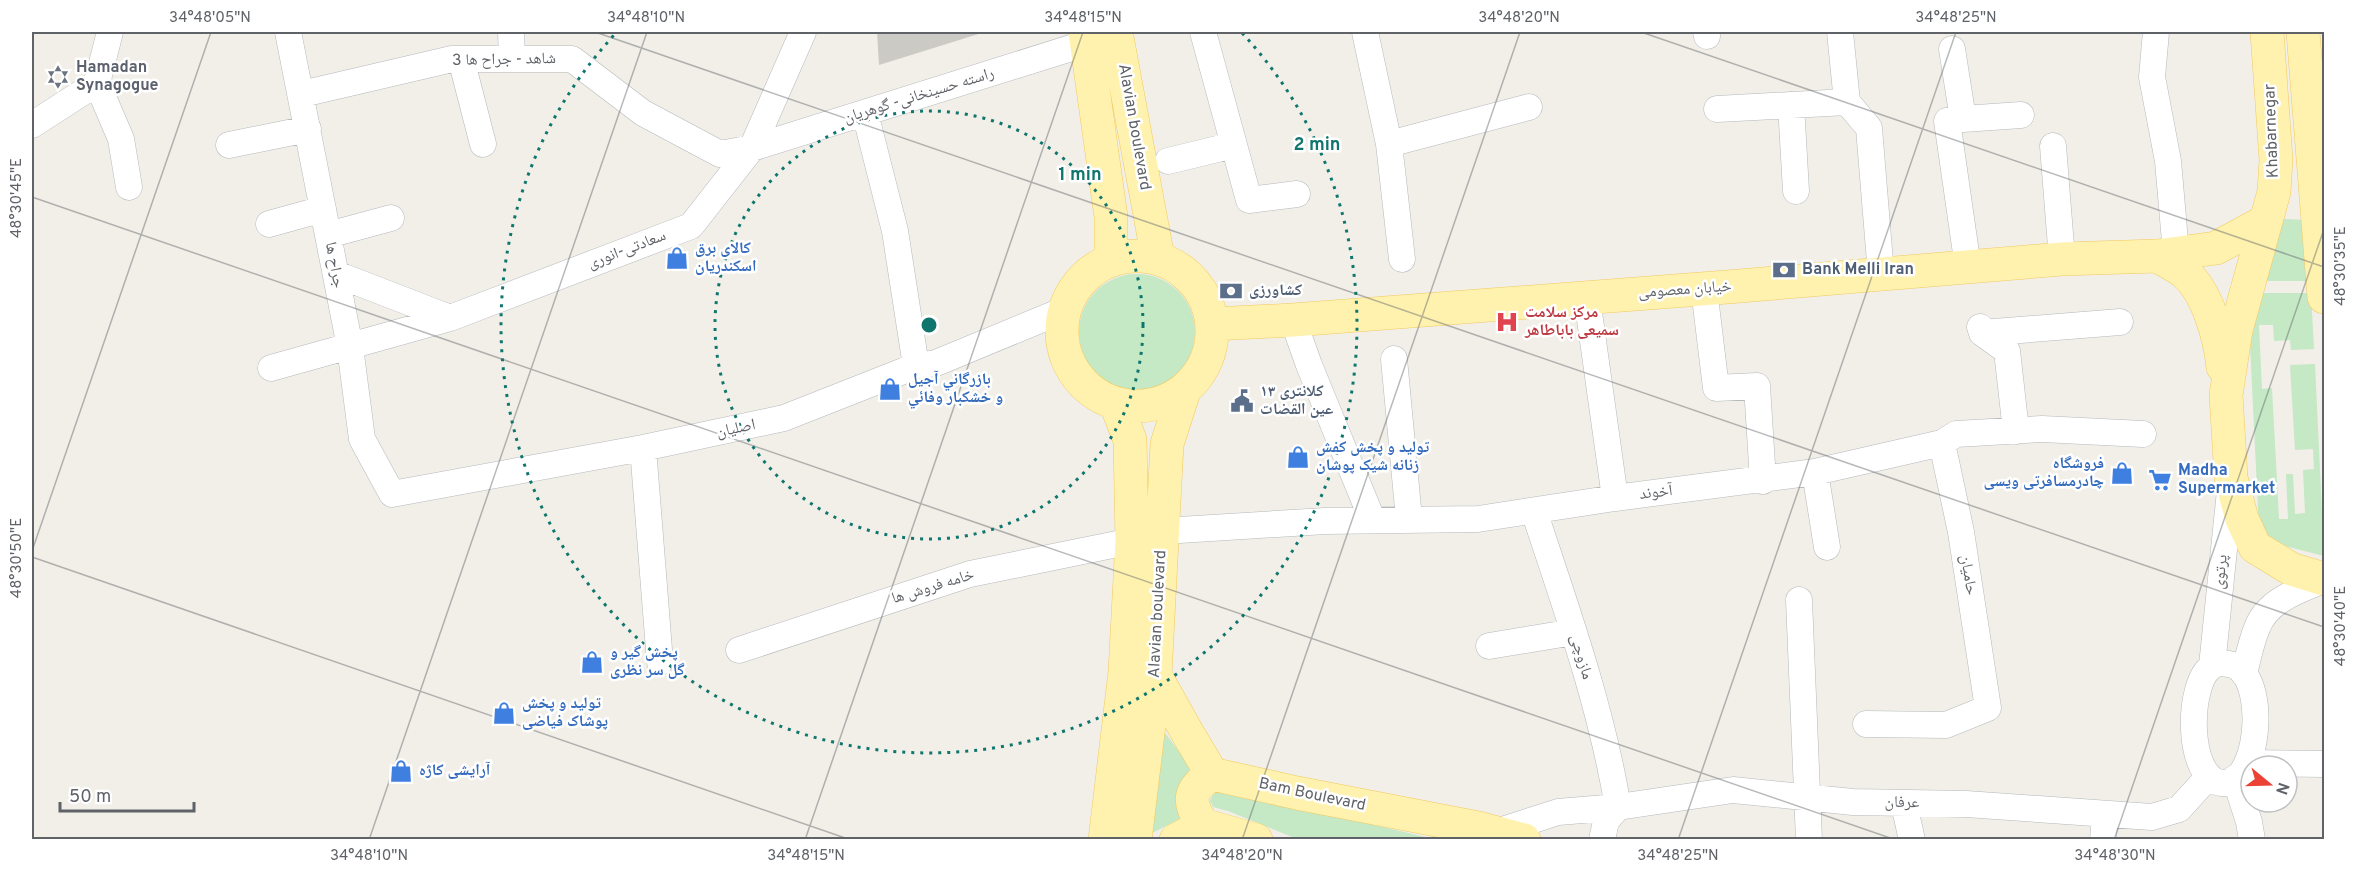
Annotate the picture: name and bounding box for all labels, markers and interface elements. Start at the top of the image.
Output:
text: 34°48'05"N [169,9,251,28]
text: 34°48'10"N [607,9,685,28]
text: 34°48'15"N [1044,9,1122,28]
text: 34°48'20"N [1478,9,1560,28]
text: 34°48'25"N [1915,9,1997,28]
street label: شاهد - جراح ها 3 [452,49,556,71]
place label: Hamadan Synagogue [76,58,159,96]
street label: Alavian boulevard [1113,62,1155,192]
synagogue icon: Hamadan Synagogue [45,64,71,90]
street label: راسته حسینخانی- گوهریان [841,64,997,128]
street label: Khabarnegar [2260,84,2284,178]
text: 2 min [1293,134,1341,157]
text: 48°30'45"E [8,158,27,238]
text: 1 min [1058,164,1102,187]
street label: سعادتی-انوری [585,226,669,274]
text: 48°30'35"E [2332,226,2351,306]
place label: کالای برق اسکندریان [695,239,756,277]
street label: جراح ها [320,240,348,290]
shop icon: کالای برق اسکندریان [664,245,690,271]
bank icon: Bank Melli Iran [1771,257,1797,283]
place label: Bank Melli Iran [1802,260,1914,280]
street label: خیابان معصومی [1638,277,1732,303]
bank icon: کشاورزی [1218,278,1244,304]
place label: کشاورزی [1249,281,1302,301]
place label: مرکز سلامت سمیعی باباطاهر [1524,303,1619,341]
hospital icon: مرکز سلامت سمیعی باباطاهر [1494,309,1520,335]
centre of rings [919,315,939,335]
place label: بازرگاني آجيل و خشكبار وفائي [908,370,1003,409]
shop icon: بازرگاني آجيل و خشكبار وفائي [877,376,903,402]
place label: کلانتری ۱۳ عین القضات [1260,382,1333,420]
public building icon: کلانتری ۱۳ عین القضات [1229,388,1255,414]
street label: اصلیان [715,415,757,443]
place label: تولید و پخش کفش زنانه شیک پوشان [1316,438,1430,476]
shop icon: تولید و پخش کفش زنانه شیک پوشان [1285,444,1311,470]
place label: فروشگاه چادرمسافرتی ویسی [1983,454,2104,492]
shop icon: فروشگاه چادرمسافرتی ویسی [2109,460,2135,486]
place label: Madha Supermarket [2178,461,2275,499]
supermarket icon: Madha Supermarket [2147,467,2173,493]
street label: آخوند [1638,481,1675,505]
text: 48°30'50"E [8,518,27,598]
street label: Alavian boulevard [1145,550,1171,678]
street label: حامیان [1955,553,1981,597]
street label: پرتوی [2209,553,2233,590]
street label: خامه فروش ها [889,565,977,609]
text: 48°30'40"E [2332,586,2351,666]
street label: مازوچی [1565,632,1597,682]
place label: پخش گیر و گل سر نظری [610,643,685,681]
shop icon: پخش گیر و گل سر نظری [579,649,605,675]
place label: تولید و پخش پوشاک فیاضی [522,694,608,732]
shop icon: تولید و پخش پوشاک فیاضی [491,700,517,726]
north arrow [2239,754,2299,814]
shop icon: آرایشی کاژه [388,758,414,784]
place label: آرایشی کاژه [419,761,491,781]
street label: Bam Boulevard [1257,774,1367,816]
scale bar [60,775,194,813]
text: N [2270,780,2293,797]
text: 50 m [69,786,111,809]
street label: عرفان [1884,793,1920,813]
text: 34°48'10"N [330,847,408,866]
text: 34°48'15"N [767,847,845,866]
text: 34°48'20"N [1201,847,1283,866]
text: 34°48'25"N [1637,847,1719,866]
text: 34°48'30"N [2074,847,2156,866]

